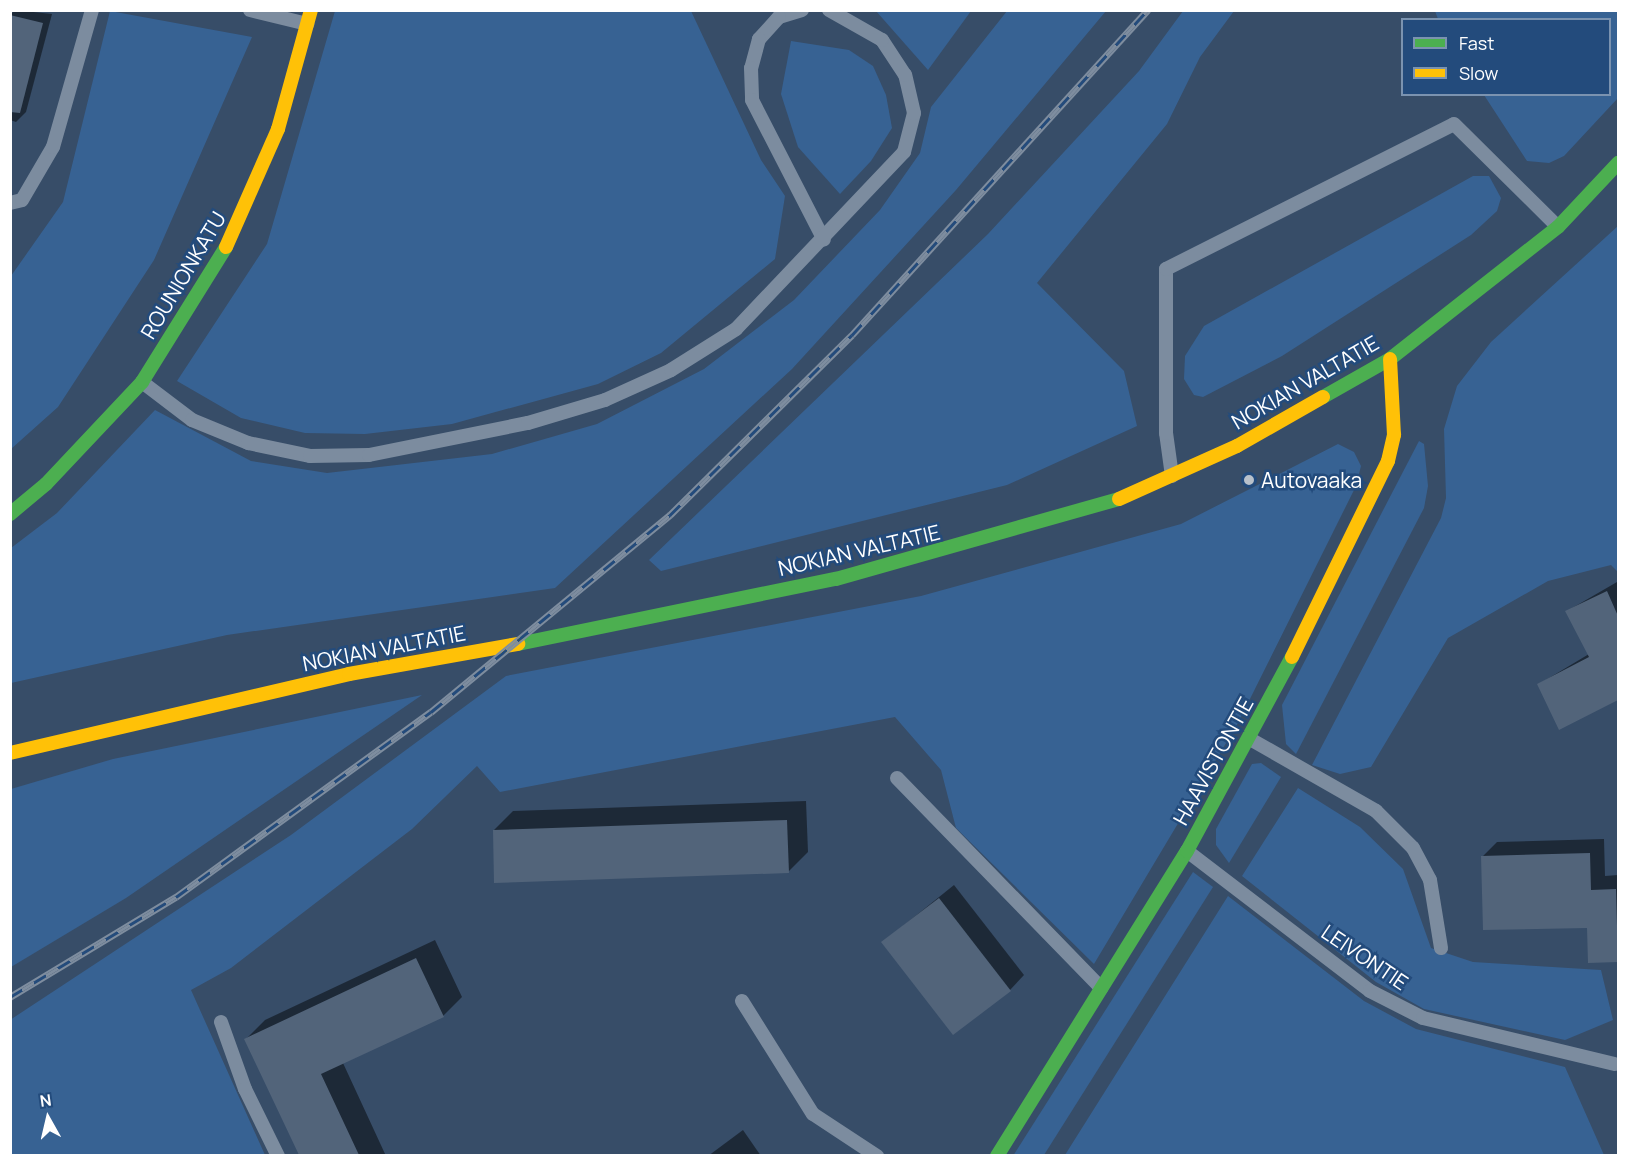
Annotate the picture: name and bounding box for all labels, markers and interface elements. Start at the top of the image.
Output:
legend [1401,18,1611,96]
text: Fast [1459,31,1494,55]
text: Slow [1459,61,1498,85]
street label: ROUNIONKATU [135,207,231,343]
street label: NOKIAN VALTATIE [1227,330,1383,434]
place label: Autovaaka [1261,467,1362,493]
marker: Autovaaka [1242,473,1256,487]
street label: NOKIAN VALTATIE [776,519,942,581]
street label: NOKIAN VALTATIE [300,620,468,676]
street label: HAAVISTONTIE [1167,693,1259,829]
street label: LEIVONTIE [1317,919,1413,995]
north arrow [18,1088,78,1148]
text: N [38,1088,53,1112]

